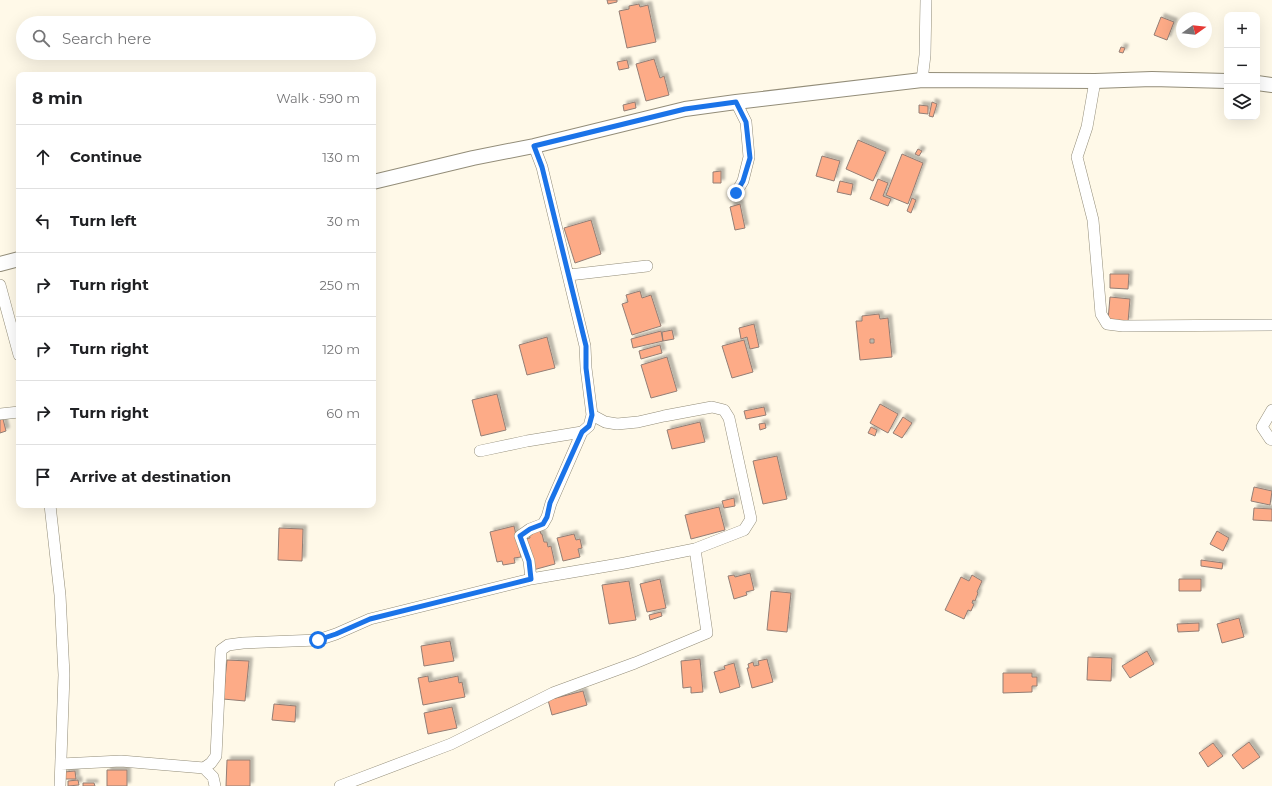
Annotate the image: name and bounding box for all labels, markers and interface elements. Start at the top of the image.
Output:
north arrow [1176,12,1212,48]
map controls [1224,12,1260,120]
button: + [1224,12,1260,48]
search box [16,16,376,60]
icon: search [30,27,52,49]
text: Search here [62,29,151,48]
button: − [1224,48,1260,84]
button: layers [1224,84,1260,120]
text: 8 min [32,88,83,108]
text: Walk · 590 m [276,90,360,106]
icon: ahead [32,146,54,168]
text: Continue [70,147,142,166]
text: 130 m [322,149,360,165]
route end [727,184,745,202]
icon: left [32,210,54,232]
text: Turn left [70,211,137,230]
text: 30 m [327,213,360,229]
icon: right [32,274,54,296]
text: Turn right [70,275,149,294]
text: 250 m [319,277,360,293]
icon: right [32,338,54,360]
text: Turn right [70,339,149,358]
text: 120 m [322,341,360,357]
icon: right [32,402,54,424]
text: Turn right [70,403,149,422]
text: 60 m [326,405,360,421]
icon: arrive [32,466,54,488]
text: Arrive at destination [70,467,231,486]
route start [309,631,327,649]

